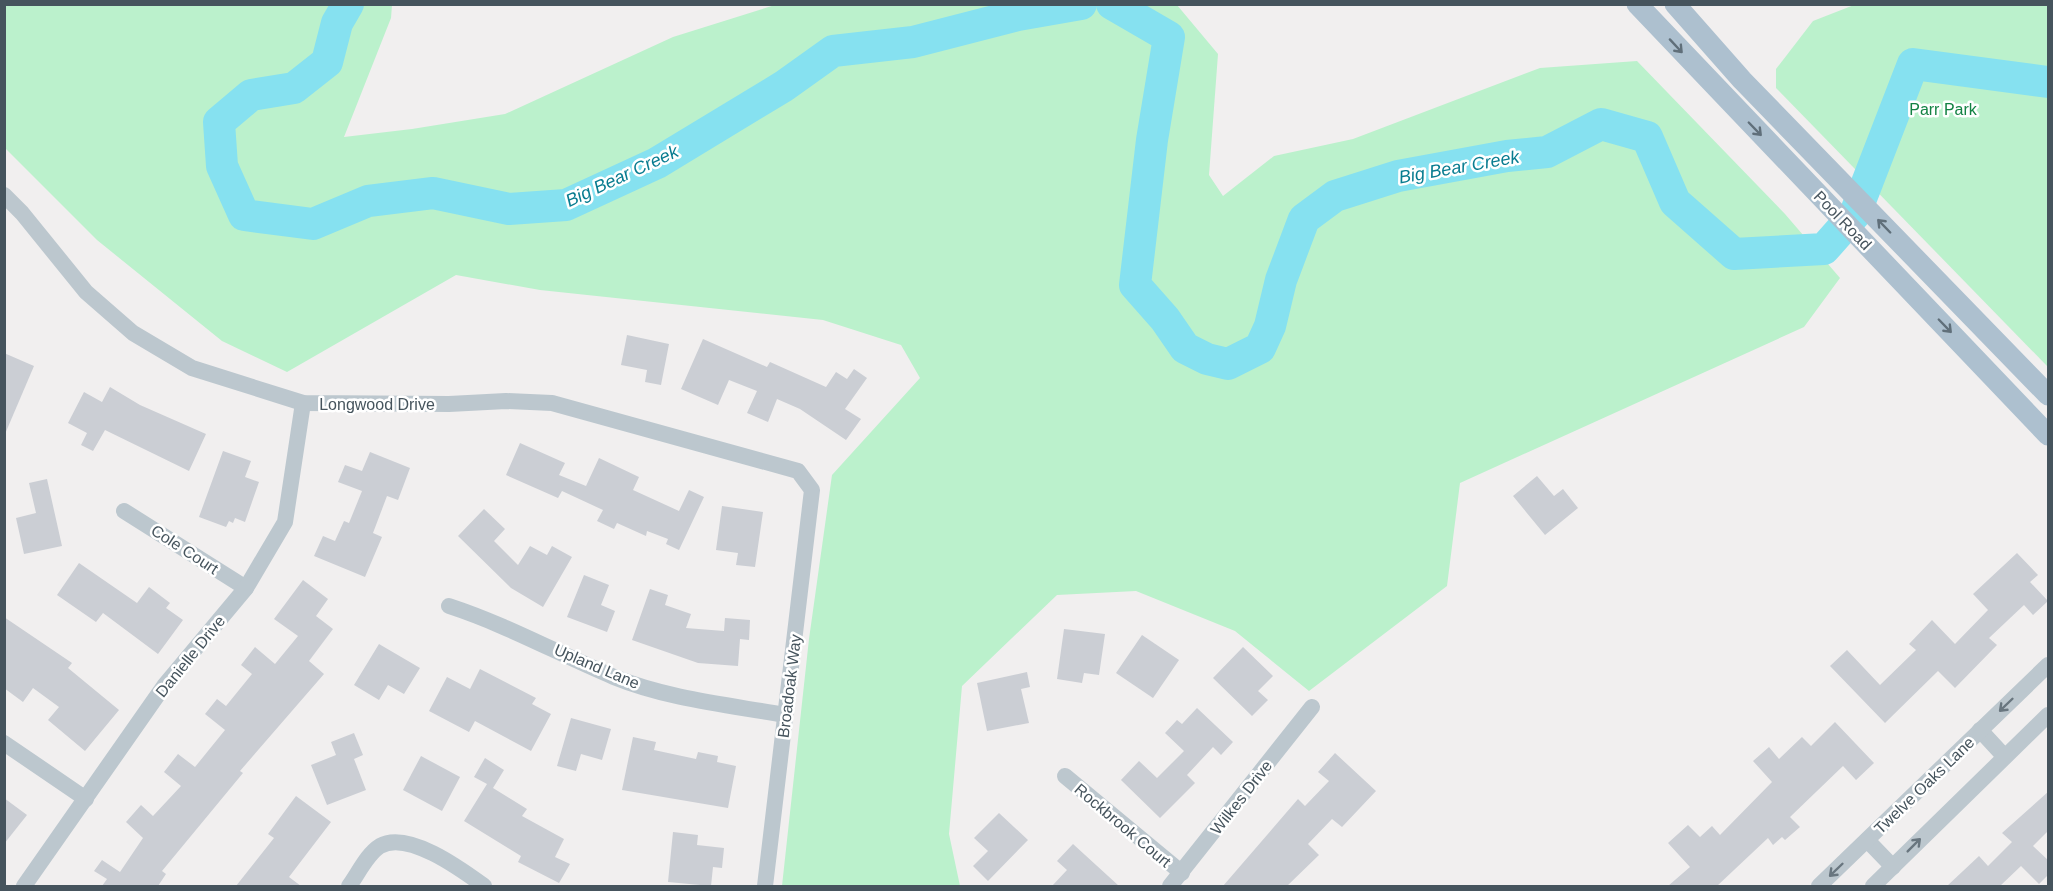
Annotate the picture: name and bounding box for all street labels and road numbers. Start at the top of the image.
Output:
street label: Pool Road [1811,188,1875,253]
street label: Longwood Drive [319,396,435,413]
street label: Cole Court [148,521,222,578]
street label: Danielle Drive [152,612,228,700]
street label: Broadoak Way [775,633,804,739]
street label: Upland Lane [552,641,642,692]
street label: Twelve Oaks Lane [1871,733,1978,837]
street label: Wilkes Drive [1207,757,1276,838]
street label: Rockbrook Court [1071,780,1175,871]

